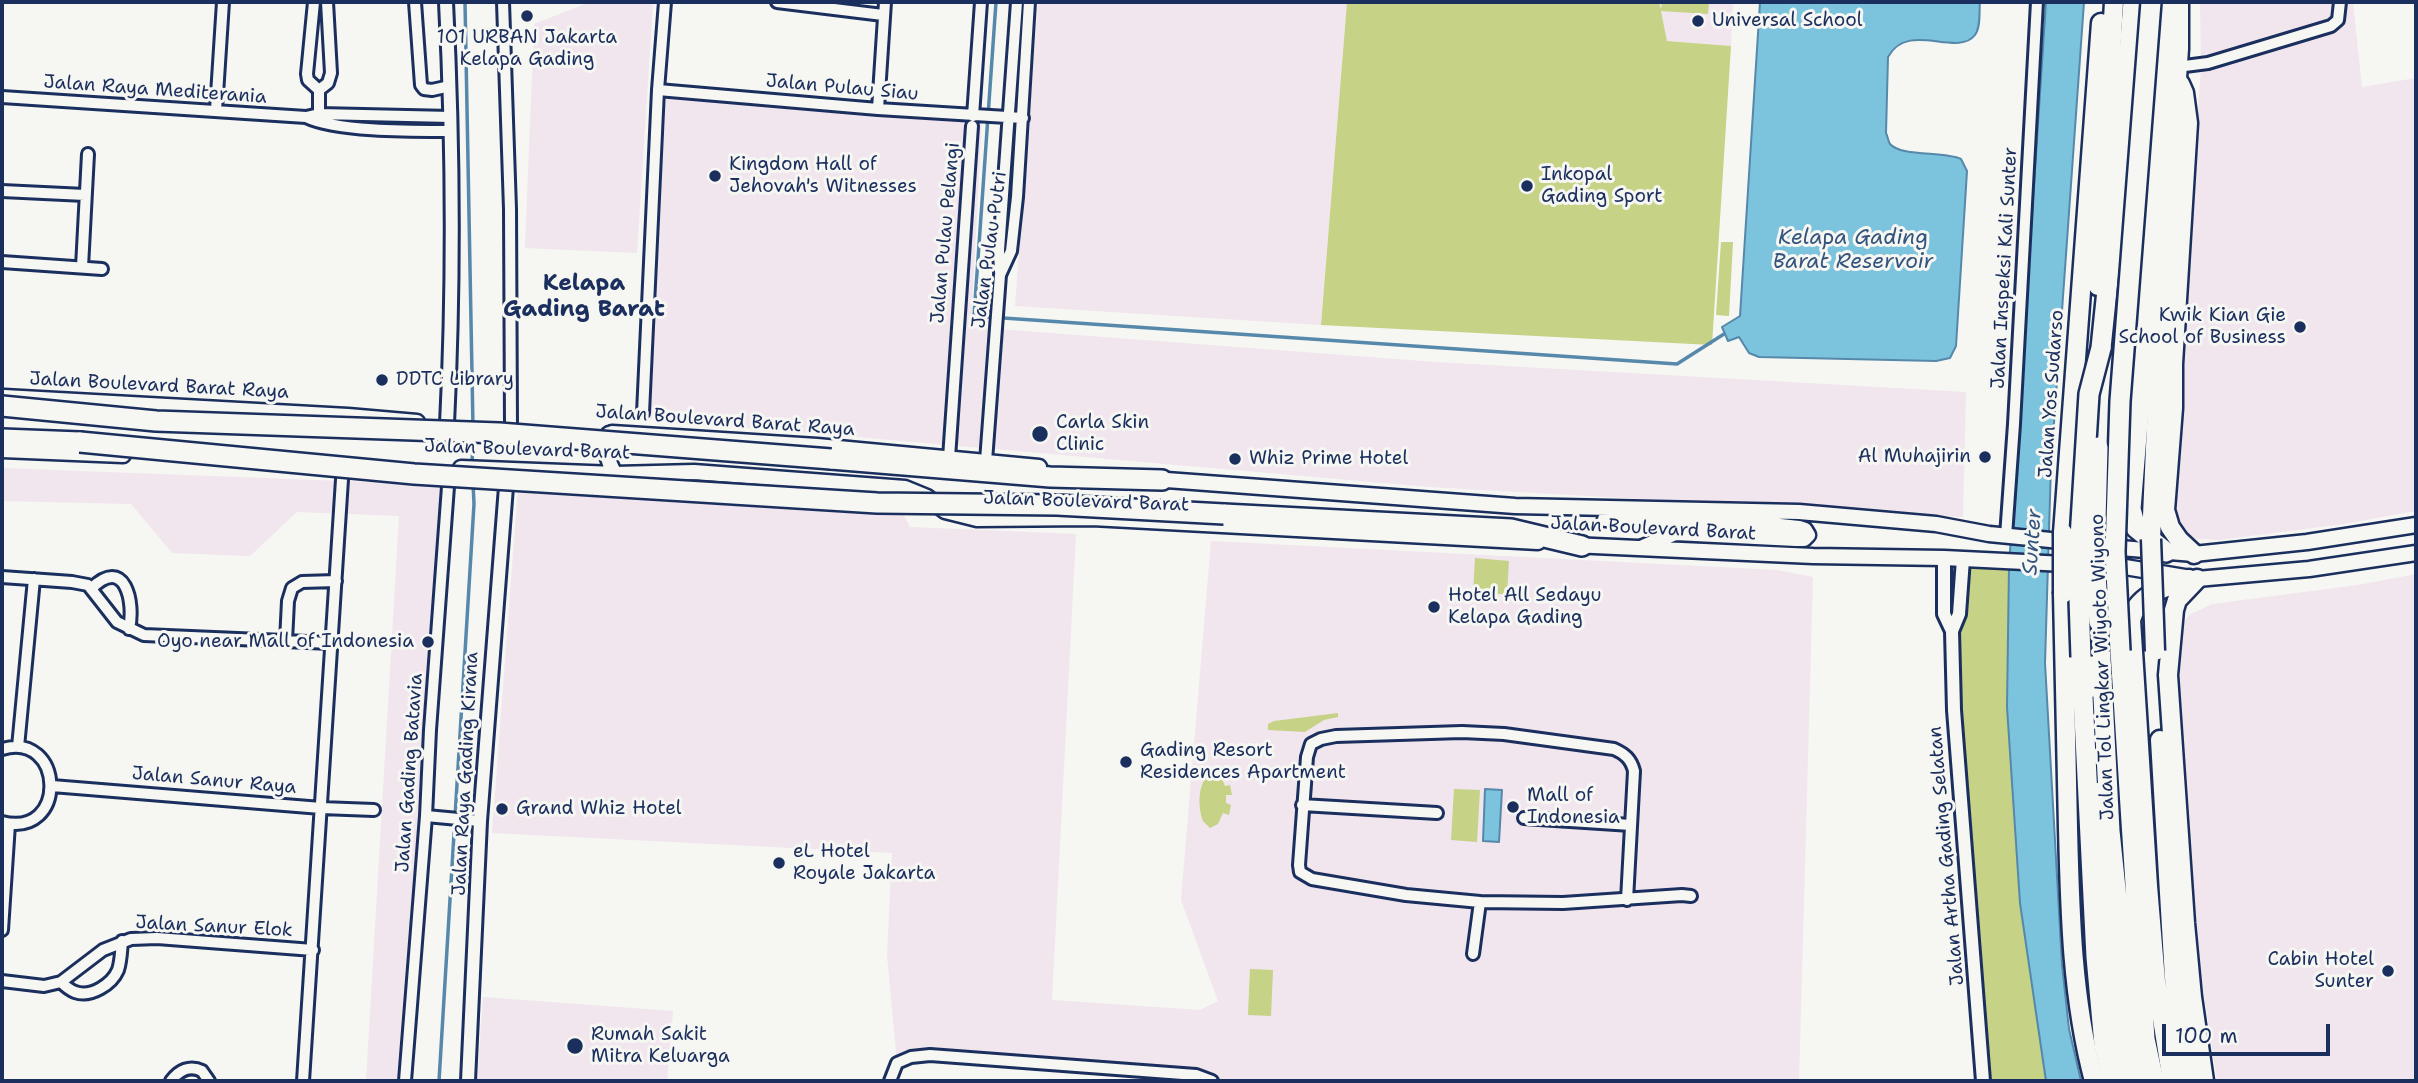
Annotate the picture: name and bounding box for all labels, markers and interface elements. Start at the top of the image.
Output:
marker: 1O1 URBAN Jakarta Kelapa Gading [519,8,535,24]
place label: Universal School [1712,10,1863,32]
marker: Universal School [1690,13,1706,29]
place label: 1O1 URBAN Jakarta Kelapa Gading [437,27,617,71]
street label: Jalan Pulau Siau [765,70,919,106]
street label: Jalan Raya Mediterania [43,71,267,109]
street label: Jalan Pulau Pelangi [927,142,965,324]
street label: Jalan Inspeksi Kali Sunter [1987,146,2023,390]
place label: Kingdom Hall of Jehovah's Witnesses [729,154,917,198]
place label: Inkopal Gading Sport [1541,164,1663,208]
marker: Kingdom Hall of Jehovah's Witnesses [707,168,723,184]
street label: Jalan Pulau Putri [968,170,1012,330]
marker: Inkopal Gading Sport [1519,178,1535,194]
water label: Kelapa Gading Barat Reservoir [1773,226,1933,276]
district label: Kelapa Gading Barat [503,270,665,324]
place label: Kwik Kian Gie School of Business [2118,305,2286,349]
street label: Jalan Yos Sudarso [2035,309,2069,479]
marker: Kwik Kian Gie School of Business [2292,319,2308,335]
street label: Jalan Boulevard Barat Raya [29,368,289,404]
place label: DDTC Library [396,369,514,391]
marker: DDTC Library [374,372,390,388]
street label: Jalan Boulevard Barat Raya [595,401,855,441]
place label: Carla Skin Clinic [1056,412,1149,456]
marker: Carla Skin Clinic [1030,424,1050,444]
street label: Jalan Boulevard Barat [423,435,631,465]
place label: Al Muhajirin [1858,446,1971,468]
place label: Whiz Prime Hotel [1249,448,1408,470]
marker: Al Muhajirin [1977,449,1993,465]
marker: Whiz Prime Hotel [1227,451,1243,467]
street label: Jalan Boulevard Barat [982,487,1190,517]
water label: Sunter [2018,508,2048,576]
street label: Jalan Boulevard Barat [1549,512,1757,546]
street label: Jalan Tol Lingkar Wiyoto Wiyono [2086,513,2120,821]
place label: Hotel All Sedayu Kelapa Gading [1448,585,1602,629]
marker: Hotel All Sedayu Kelapa Gading [1426,599,1442,615]
place label: Oyo near Mall of Indonesia [157,631,414,653]
marker: Oyo near Mall of Indonesia [420,634,436,650]
street label: Jalan Raya Gading Kirana [448,651,484,897]
street label: Jalan Gading Batavia [392,673,428,873]
street label: Jalan Artha Gading Selatan [1924,725,1970,987]
place label: Gading Resort Residences Apartment [1140,740,1346,784]
marker: Gading Resort Residences Apartment [1118,754,1134,770]
street label: Jalan Sanur Raya [131,762,297,800]
place label: Mall of Indonesia [1527,785,1620,829]
place label: Grand Whiz Hotel [516,798,681,820]
marker: Mall of Indonesia [1505,799,1521,815]
marker: Grand Whiz Hotel [494,801,510,817]
place label: eL Hotel Royale Jakarta [793,841,935,885]
marker: eL Hotel Royale Jakarta [771,855,787,871]
street label: Jalan Sanur Elok [135,911,293,943]
place label: Cabin Hotel Sunter [2267,949,2374,993]
marker: Cabin Hotel Sunter [2380,963,2396,979]
scale bar [2166,1010,2334,1054]
text: 100 m [2175,1022,2238,1050]
place label: Rumah Sakit Mitra Keluarga [591,1024,730,1068]
marker: Rumah Sakit Mitra Keluarga [565,1036,585,1056]

